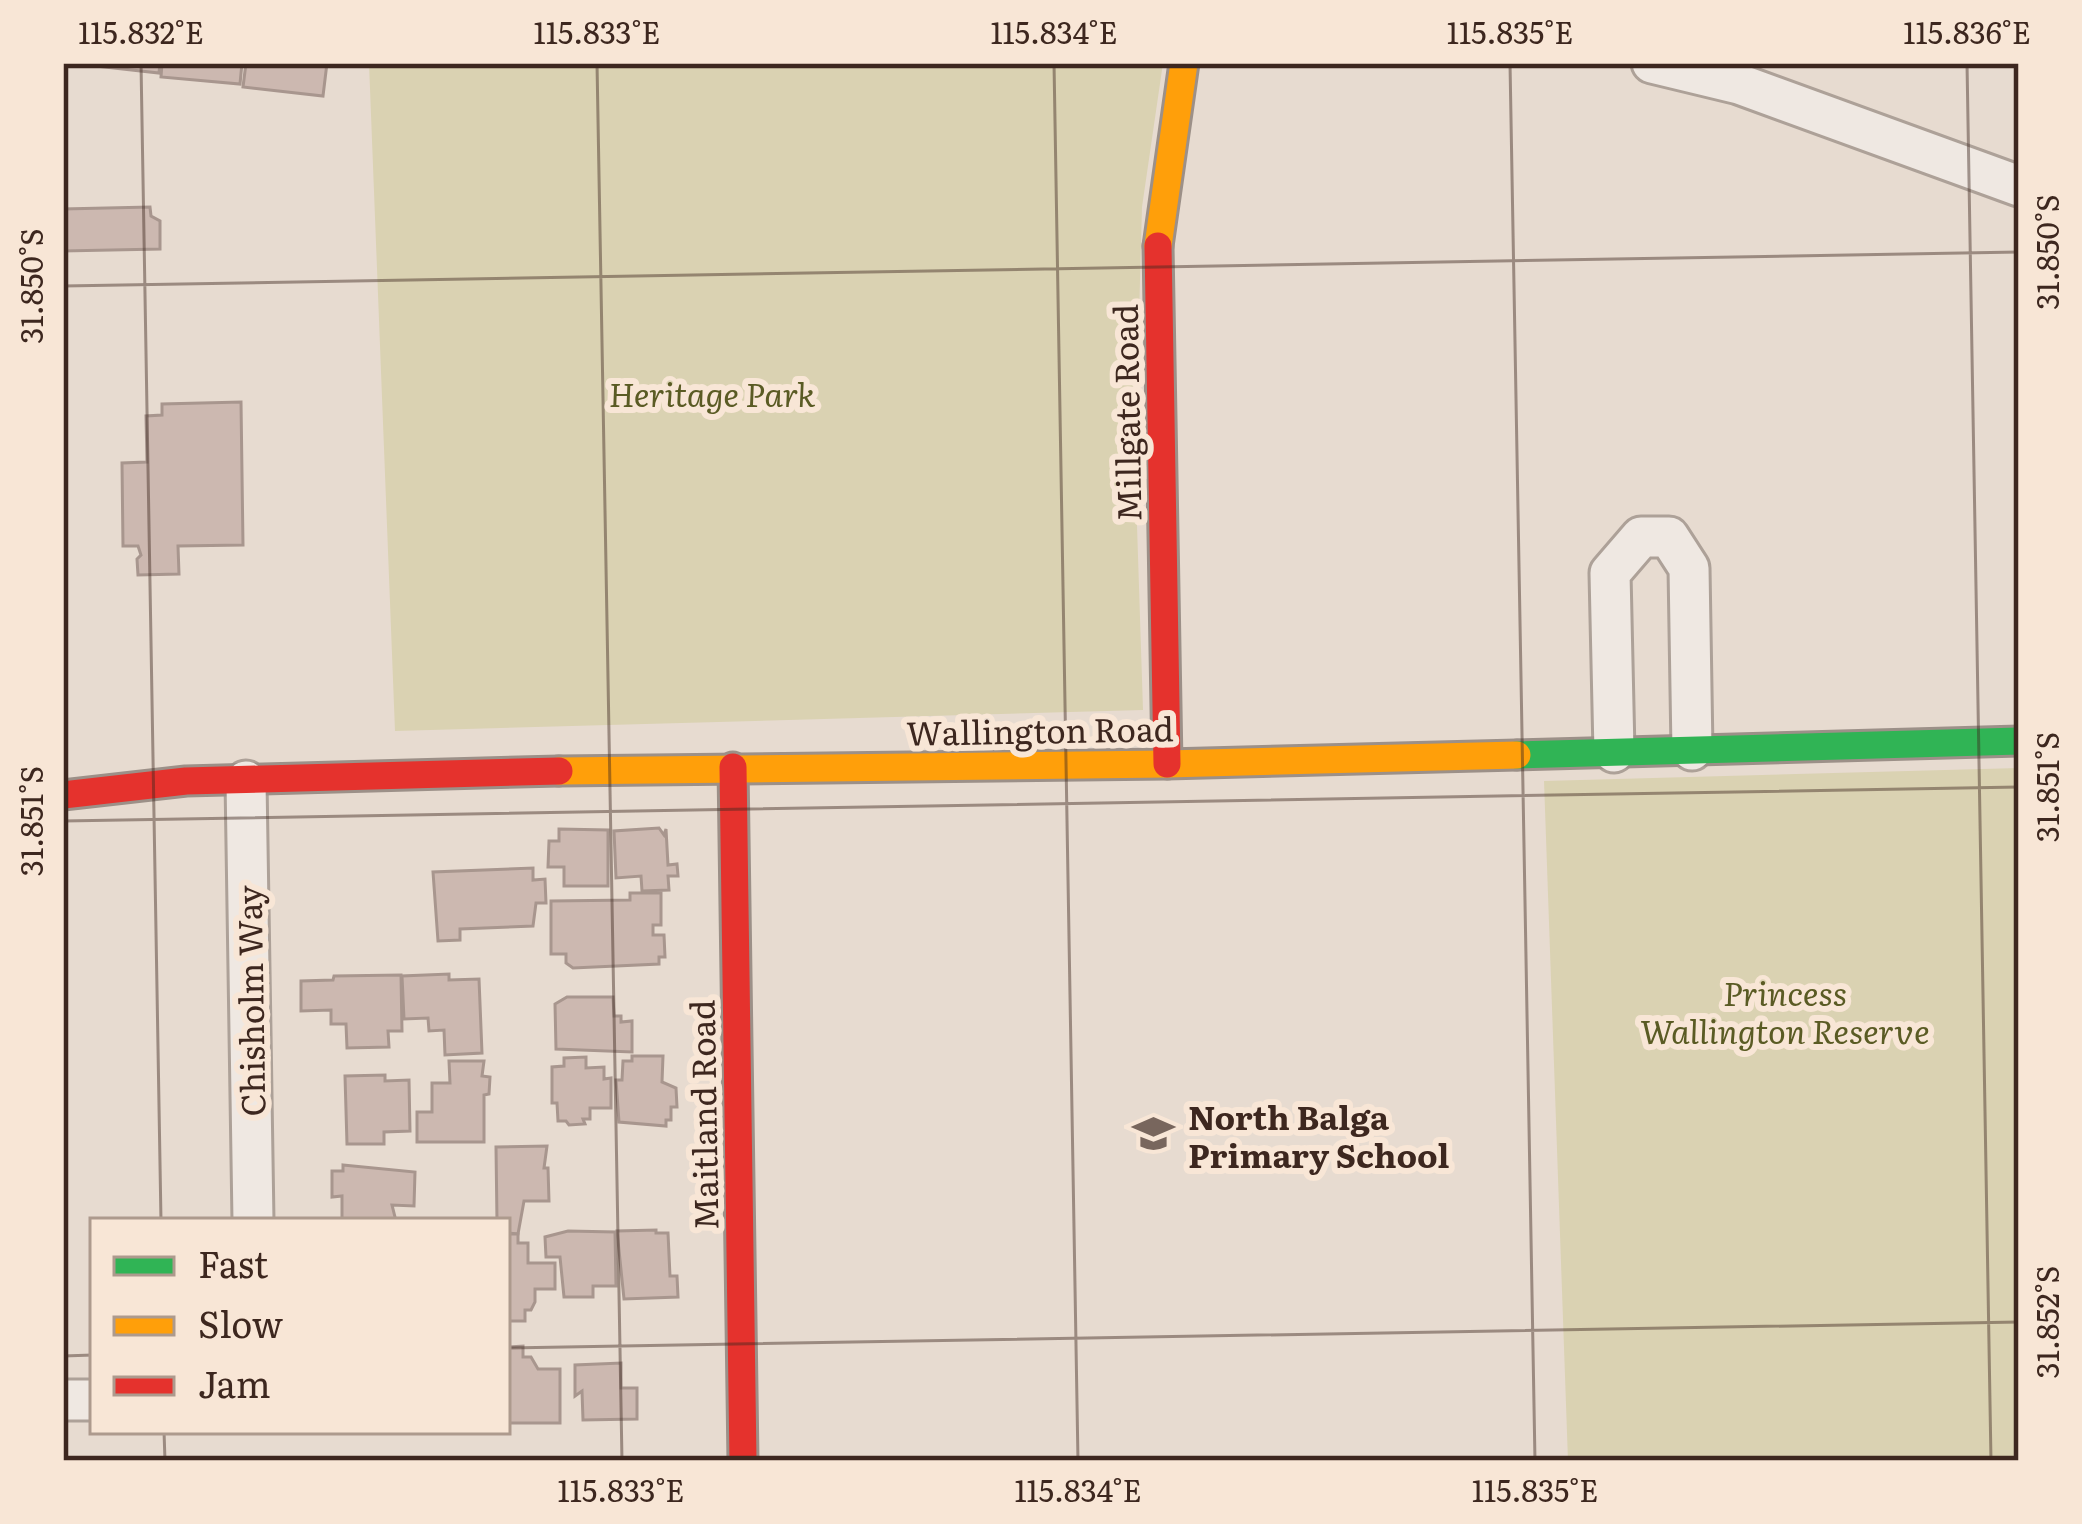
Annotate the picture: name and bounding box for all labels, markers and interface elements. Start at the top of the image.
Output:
text: 115.832°E [78,9,204,53]
text: 115.833°E [534,9,660,53]
text: 115.834°E [990,9,1118,53]
text: 115.835°E [1447,9,1573,53]
text: 115.836°E [1903,9,2031,53]
text: 31.850°S [2024,194,2068,310]
text: 31.850°S [8,228,52,344]
street label: Millgate Road [1099,304,1151,522]
park label: Heritage Park [609,368,815,417]
street label: Wallington Road [906,702,1174,756]
text: 31.851°S [2024,732,2068,842]
text: 31.851°S [8,766,52,876]
street label: Chisholm Way [222,885,276,1117]
park label: Princess Wallington Reserve [1640,967,1930,1054]
street label: Maitland Road [675,999,729,1231]
place label: North Balga Primary School [1188,1091,1449,1178]
school or university icon: North Balga Primary School [1131,1111,1177,1157]
legend [90,1218,510,1434]
text: Fast [198,1236,269,1289]
text: 31.852°S [2024,1266,2068,1378]
text: Slow [198,1296,283,1349]
text: Jam [198,1356,271,1409]
text: 115.833°E [558,1467,684,1511]
text: 115.834°E [1014,1467,1142,1511]
text: 115.835°E [1472,1467,1598,1511]

